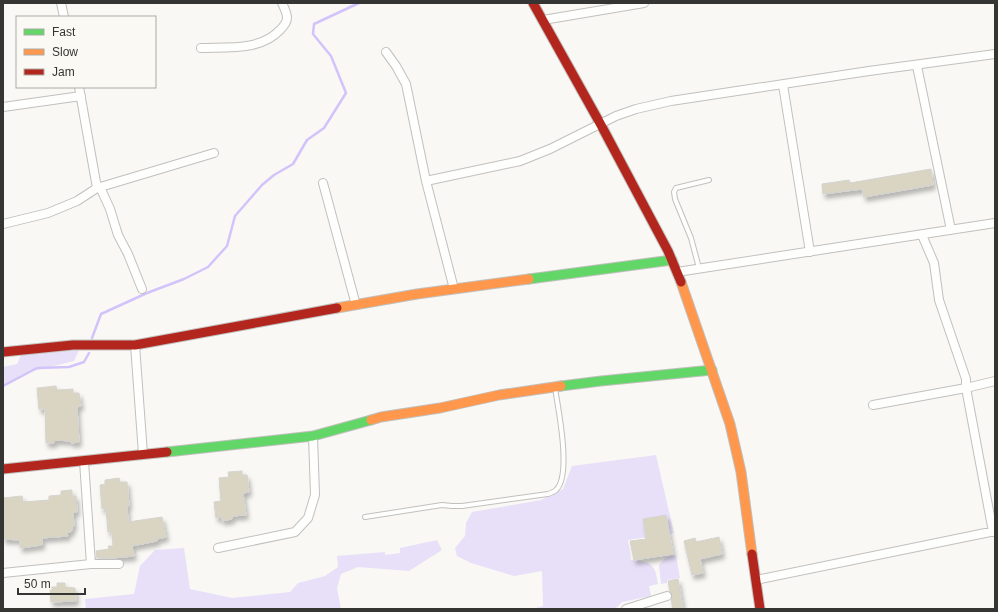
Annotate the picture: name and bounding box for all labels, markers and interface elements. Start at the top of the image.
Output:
legend [16,16,156,88]
text: Fast [52,25,76,39]
text: Slow [52,45,78,59]
text: Jam [52,65,75,79]
scale bar [18,570,85,596]
text: 50 m [24,577,51,591]

